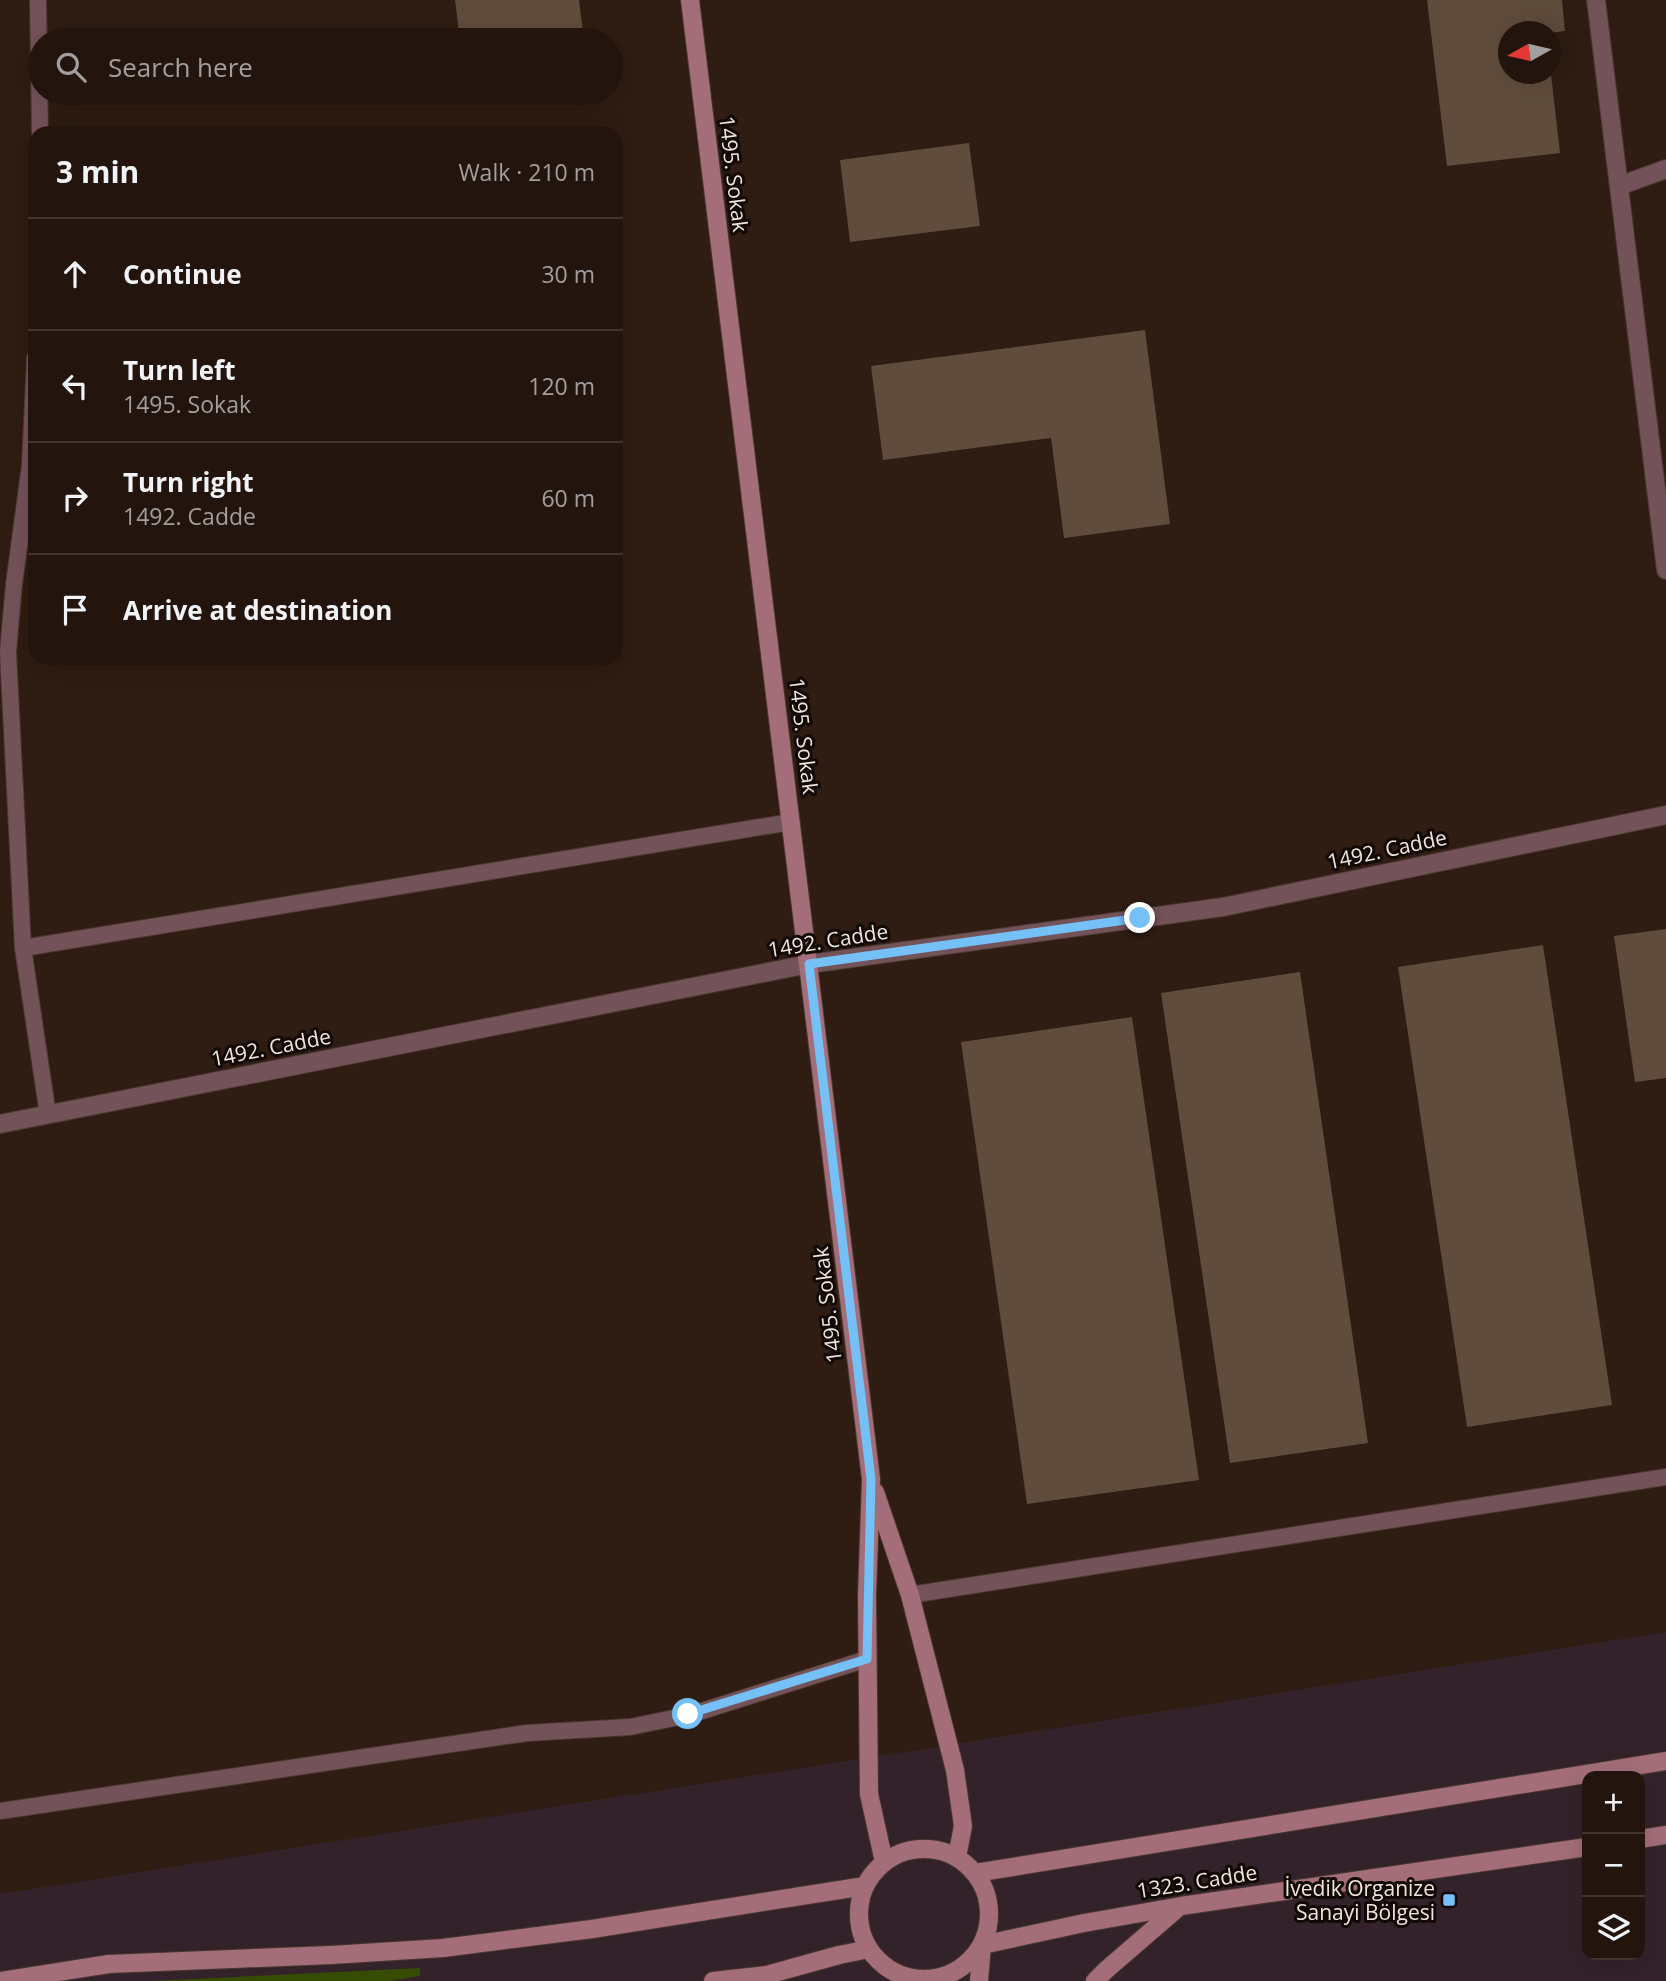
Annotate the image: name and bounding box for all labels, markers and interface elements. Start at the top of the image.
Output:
north arrow [1498,21,1561,84]
search box [28,28,623,105]
icon: search [52,48,90,86]
text: Search here [108,49,253,85]
street label: 1495. Sokak [713,114,755,234]
text: 3 min [56,151,139,192]
text: Walk · 210 m [458,156,595,188]
icon: ahead [56,255,94,293]
text: Continue [123,256,242,292]
text: 30 m [541,258,595,290]
text: Turn left [123,352,235,388]
icon: left [56,367,94,405]
text: 120 m [528,370,595,402]
text: 1495. Sokak [123,388,251,420]
text: Turn right [123,464,254,500]
icon: right [56,479,94,517]
text: 60 m [541,482,595,514]
text: 1492. Cadde [123,500,256,532]
icon: arrive [56,591,94,629]
text: Arrive at destination [123,592,392,628]
street label: 1495. Sokak [783,676,825,796]
street label: 1492. Cadde [1325,823,1449,875]
route end [1124,902,1155,933]
street label: 1492. Cadde [766,917,890,963]
street label: 1492. Cadde [209,1022,333,1072]
street label: 1495. Sokak [806,1245,848,1365]
route start [672,1698,703,1729]
map controls [1582,1771,1645,1960]
button: + [1582,1771,1645,1834]
button: − [1582,1834,1645,1897]
street label: 1323. Cadde [1135,1858,1259,1904]
place label: İvedik Organize Sanayi Bölgesi [1284,1874,1435,1926]
marker: İvedik Organize Sanayi Bölgesi [1441,1892,1457,1908]
button: layers [1582,1897,1645,1960]

